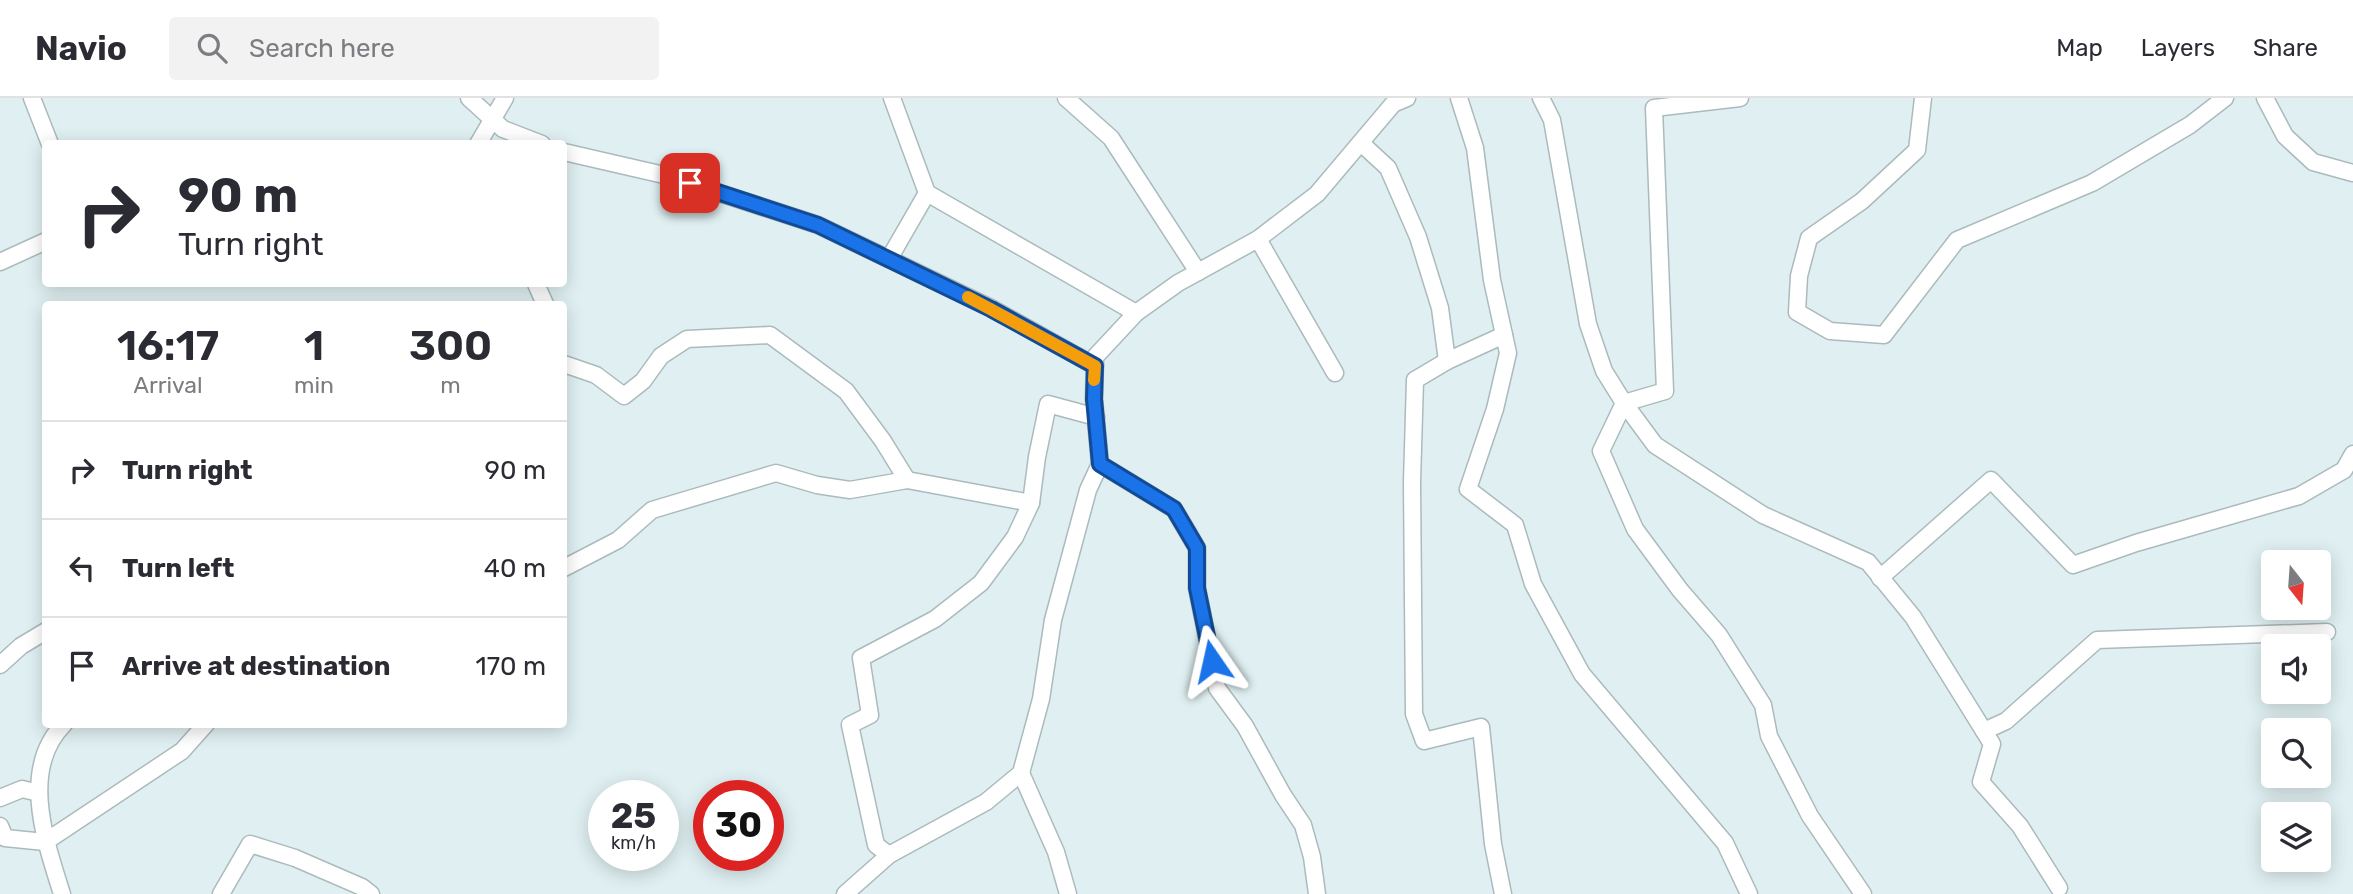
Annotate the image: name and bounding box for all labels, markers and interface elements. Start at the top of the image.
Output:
search box [169,17,659,80]
text: Navio [35,29,127,68]
icon: search [193,29,231,67]
text: Search here [249,33,395,64]
text: Map [2056,34,2103,62]
text: Layers [2141,34,2215,62]
text: Share [2253,34,2318,62]
pin [660,153,720,213]
icon: arrive [671,164,709,202]
text: 90 m [178,166,298,224]
icon: right [63,168,154,259]
text: Turn right [178,225,323,263]
text: 16:17 [117,321,219,371]
text: 1 [304,321,324,371]
text: 300 [409,321,492,371]
text: Arrival [134,371,203,399]
text: min [294,371,334,399]
text: m [440,371,461,399]
icon: right [63,451,101,489]
text: Turn right [122,455,252,486]
text: 90 m [485,455,546,486]
icon: left [63,549,101,587]
north arrow [2261,550,2331,620]
map controls [2261,550,2331,872]
text: Turn left [122,553,234,584]
text: 40 m [484,553,546,584]
position arrow [1175,624,1249,698]
button: sound [2261,634,2331,704]
icon: arrive [63,647,101,685]
text: Arrive at destination [122,651,390,682]
text: 170 m [476,651,546,682]
button: search [2261,718,2331,788]
speed limit sign: 30 [693,780,784,871]
text: 25 [611,795,656,837]
button: layers [2261,802,2331,872]
text: km/h [611,832,656,854]

